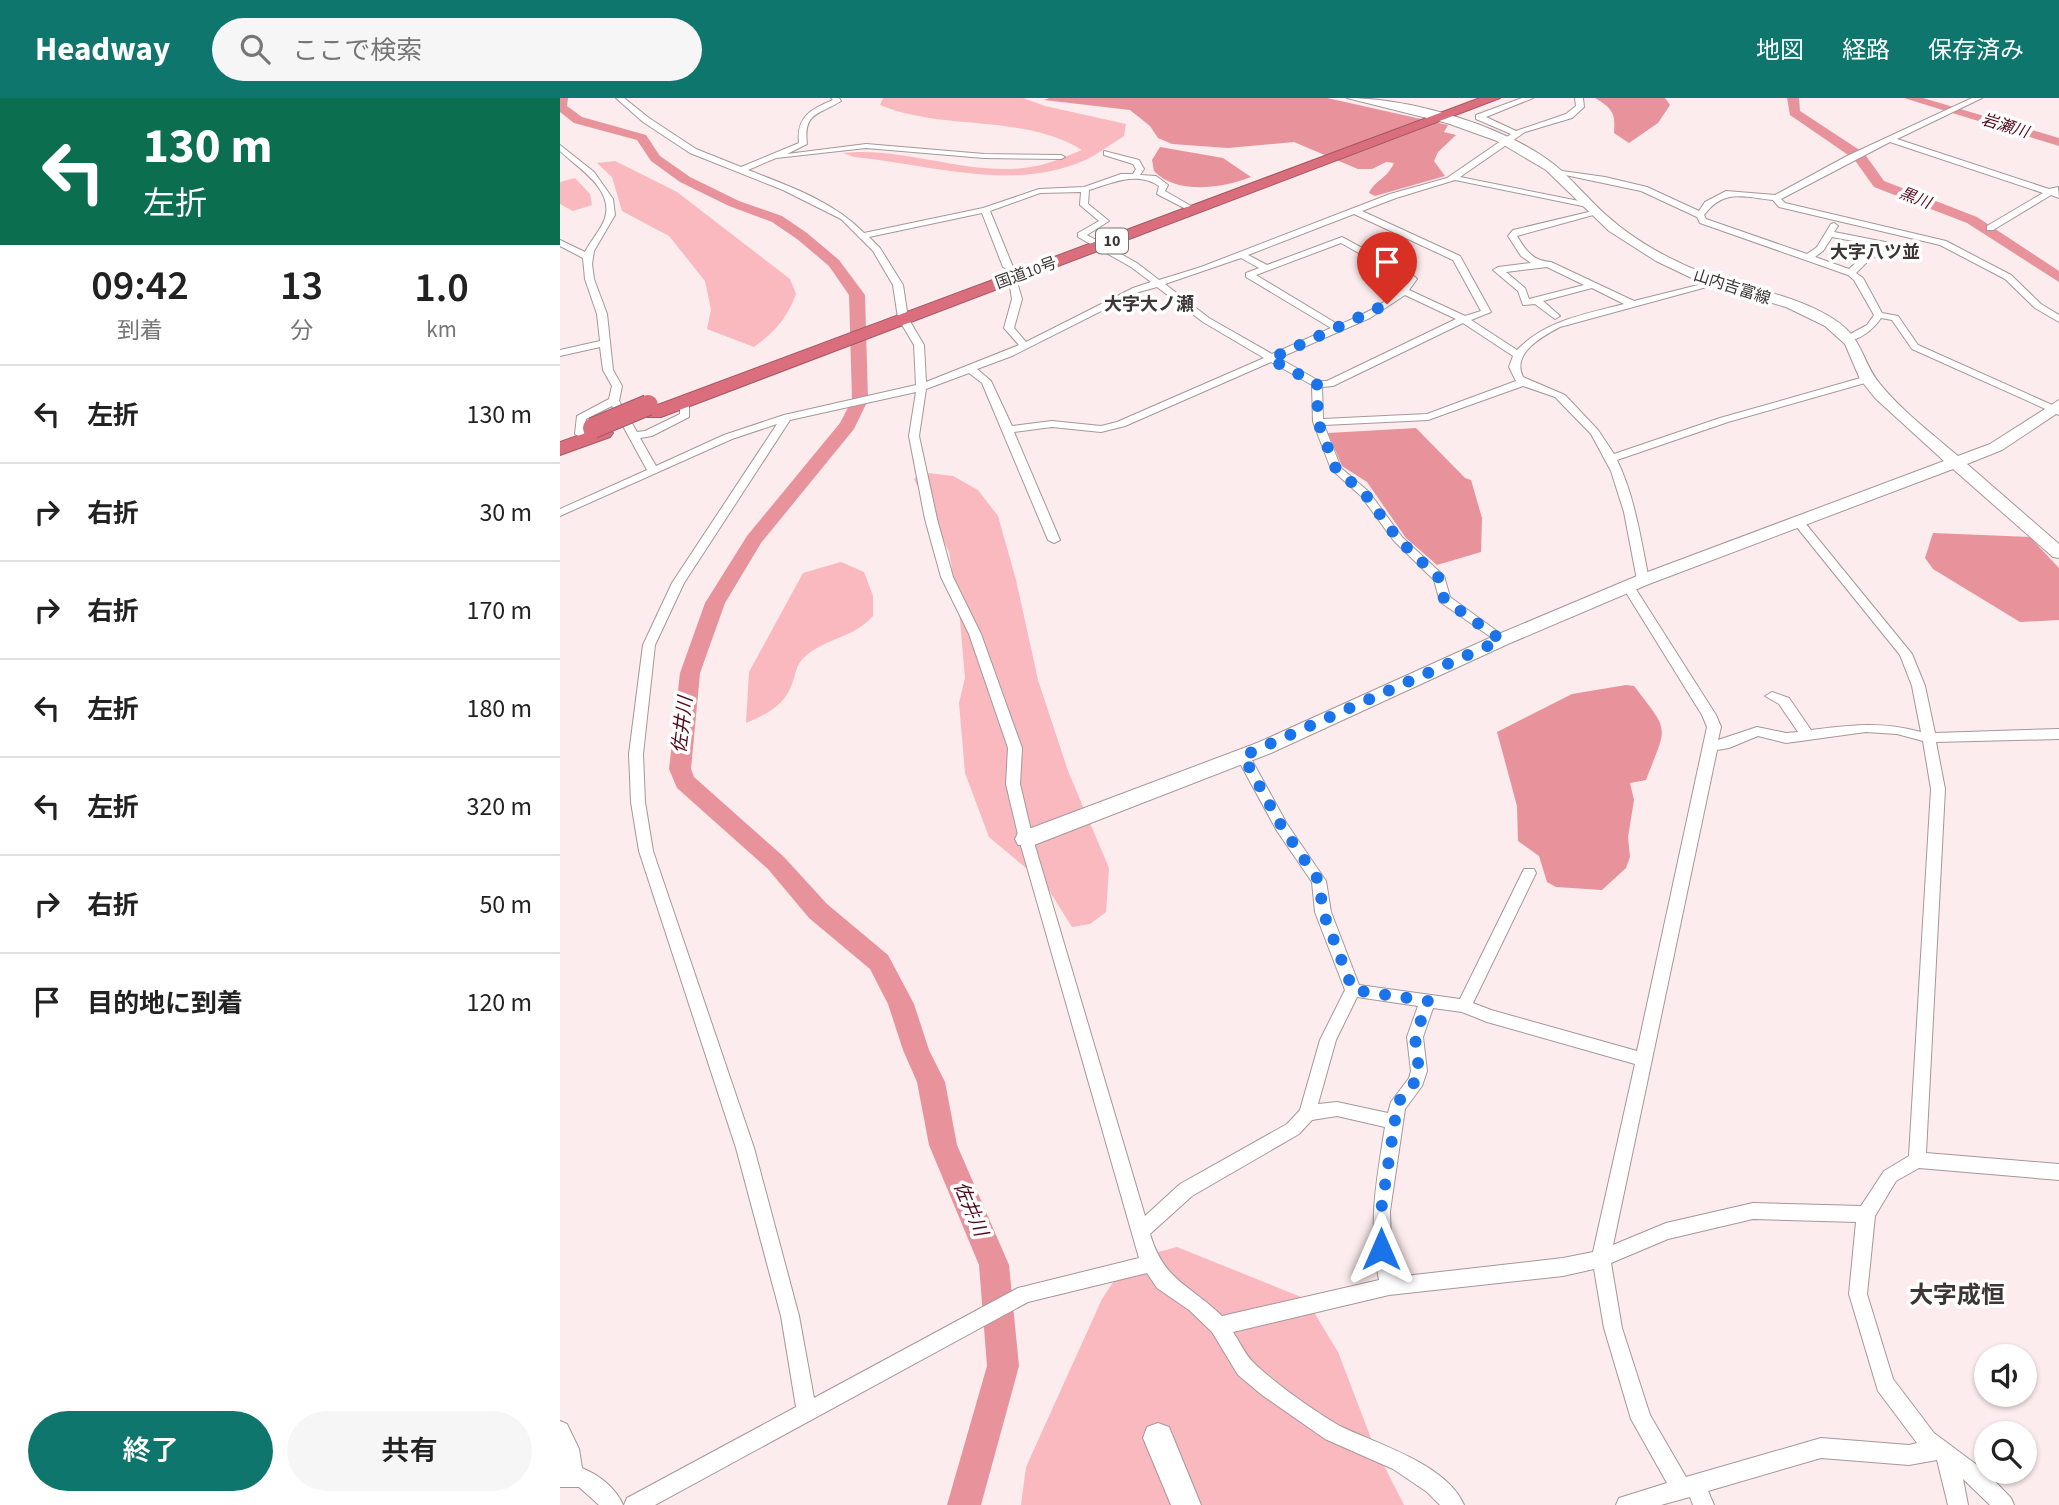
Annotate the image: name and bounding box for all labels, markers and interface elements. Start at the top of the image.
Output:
search box [212,18,702,81]
text: Headway [35,26,170,73]
icon: search [236,30,274,68]
text: ここで検索 [292,32,422,69]
text: 地図 [1756,33,1804,68]
text: 経路 [1842,33,1890,68]
text: 保存済み [1928,33,2024,68]
water label: 岩瀬川 [1979,108,2033,144]
text: 130 m [143,112,272,182]
icon: left [28,126,119,217]
text: 左折 [143,181,207,227]
water label: 黒川 [1896,182,1936,215]
road number: 10 [1096,228,1128,253]
pin [1357,232,1417,304]
district label: 大字八ツ並 [1830,240,1920,265]
icon: arrive [1368,243,1406,281]
street label: 国道10号 [992,252,1060,294]
text: 09:42 [91,256,189,316]
text: 13 [280,256,323,316]
text: 1.0 [414,258,469,318]
street label: 山内吉富線 [1691,264,1773,310]
district label: 大字大ノ瀬 [1104,292,1194,317]
text: km [426,313,457,346]
text: 到着 [117,314,163,347]
text: 分 [290,314,313,347]
icon: left [28,395,66,433]
text: 130 m [466,396,532,433]
text: 左折 [87,397,139,434]
icon: right [28,493,66,531]
text: 30 m [479,494,532,531]
text: 右折 [87,495,139,532]
icon: right [28,591,66,629]
text: 170 m [466,592,532,629]
text: 右折 [87,593,139,630]
icon: left [28,689,66,727]
text: 180 m [466,690,532,727]
text: 左折 [87,691,139,728]
water label: 佐井川 [666,693,700,755]
icon: left [28,787,66,825]
text: 320 m [466,788,532,825]
text: 左折 [87,789,139,826]
icon: right [28,885,66,923]
text: 50 m [479,886,532,923]
text: 右折 [87,887,139,924]
icon: arrive [28,983,66,1021]
text: 120 m [466,984,532,1021]
text: 目的地に到着 [87,985,243,1022]
water label: 佐井川 [946,1177,994,1242]
position arrow [1344,1212,1418,1286]
district label: 大字成恒 [1909,1278,2005,1313]
map controls [1974,1344,2037,1484]
button: sound [1974,1344,2037,1407]
button: 終了 [28,1411,273,1491]
button: 共有 [287,1411,532,1491]
button: search [1974,1421,2037,1484]

